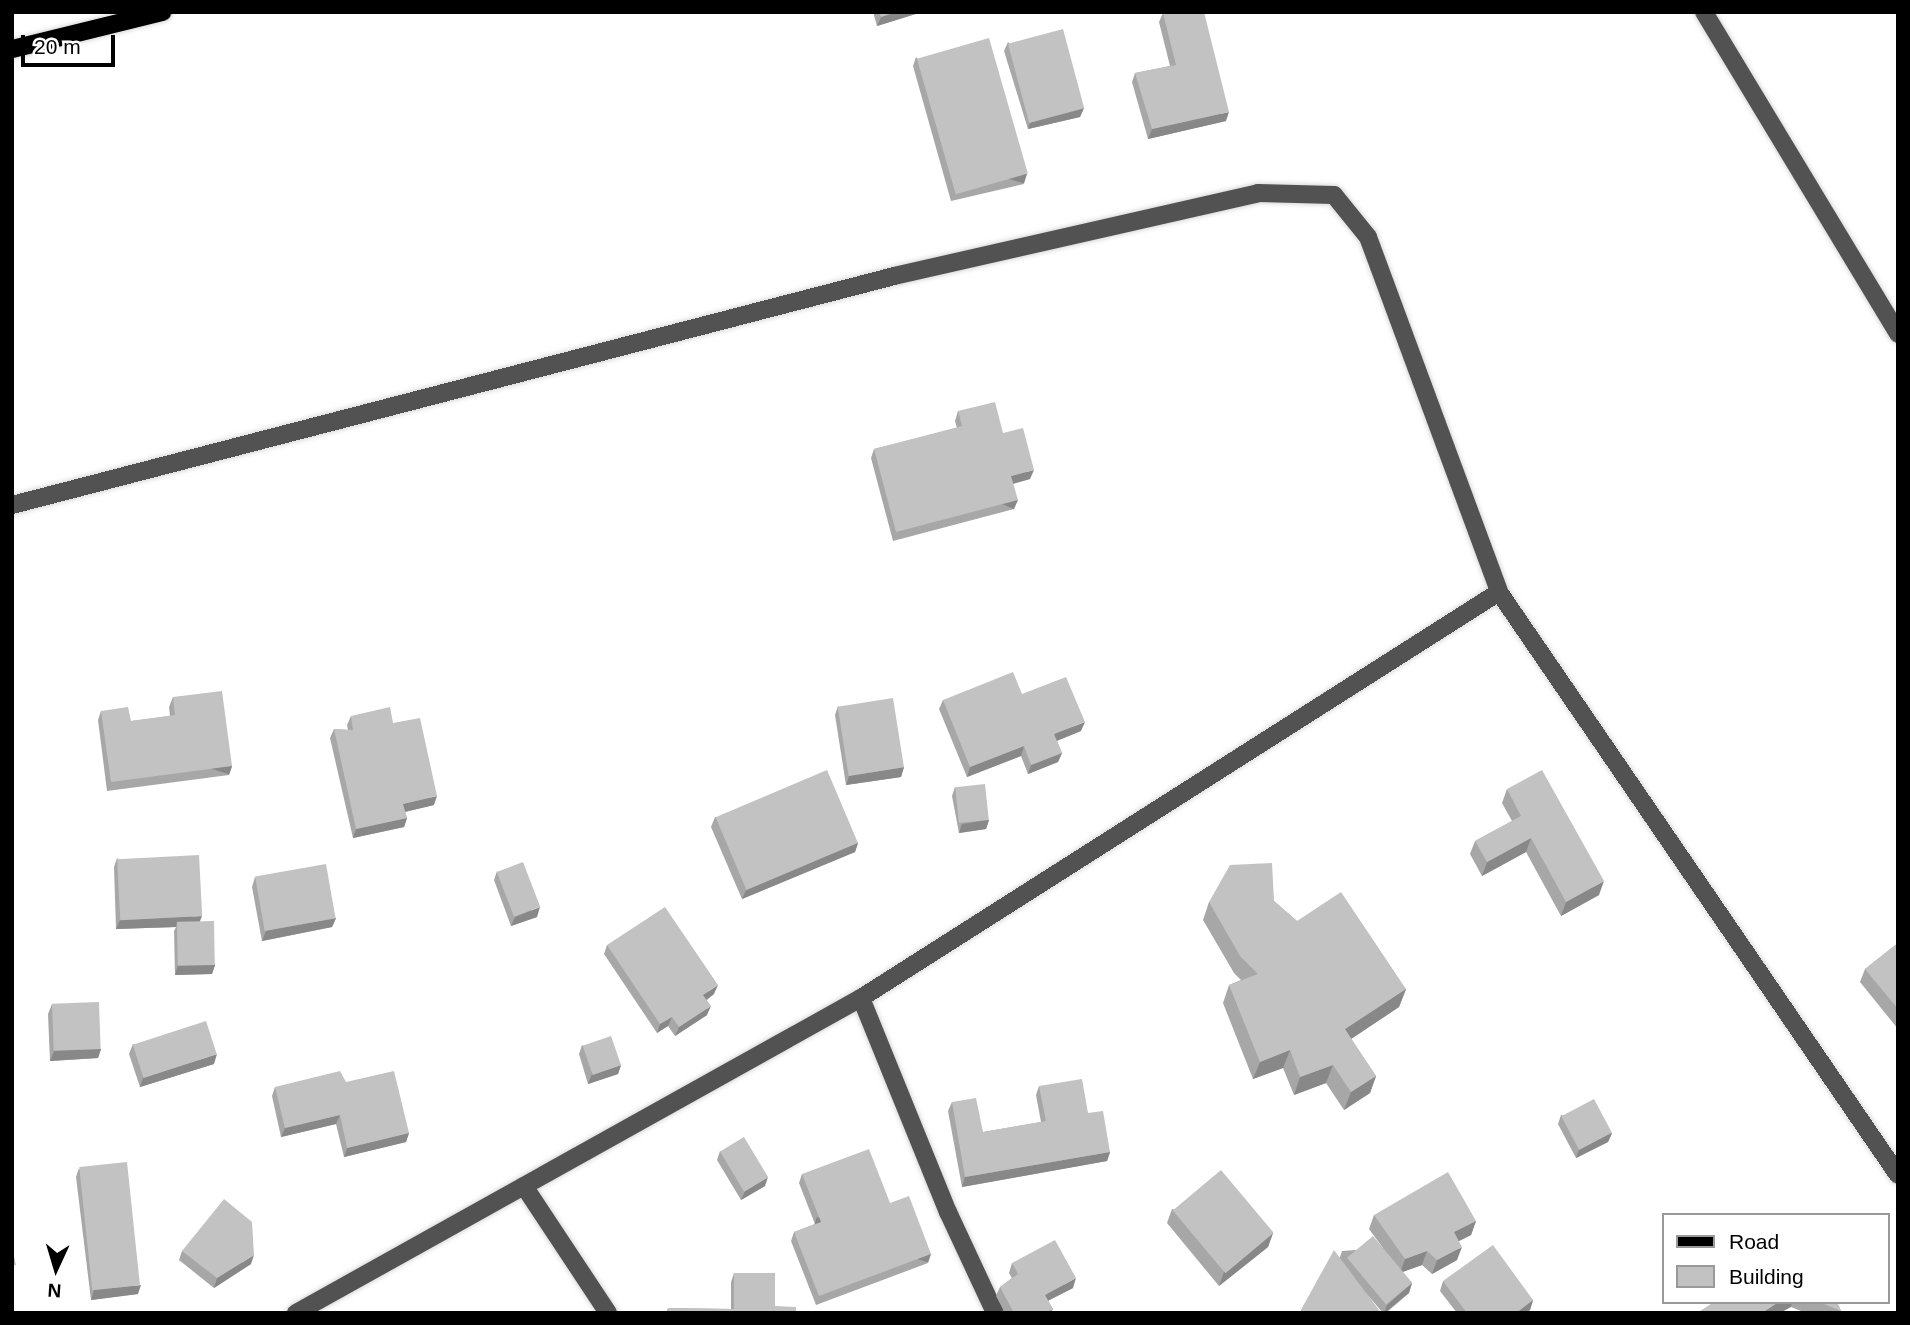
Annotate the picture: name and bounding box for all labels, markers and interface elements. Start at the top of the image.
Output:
scale bar [24,21,119,65]
text: 20 m [34,35,81,58]
legend [1661,1213,1889,1304]
text: Road [1729,1230,1779,1253]
north arrow [21,1234,91,1304]
text: Building [1729,1265,1804,1288]
text: N [47,1279,62,1301]

